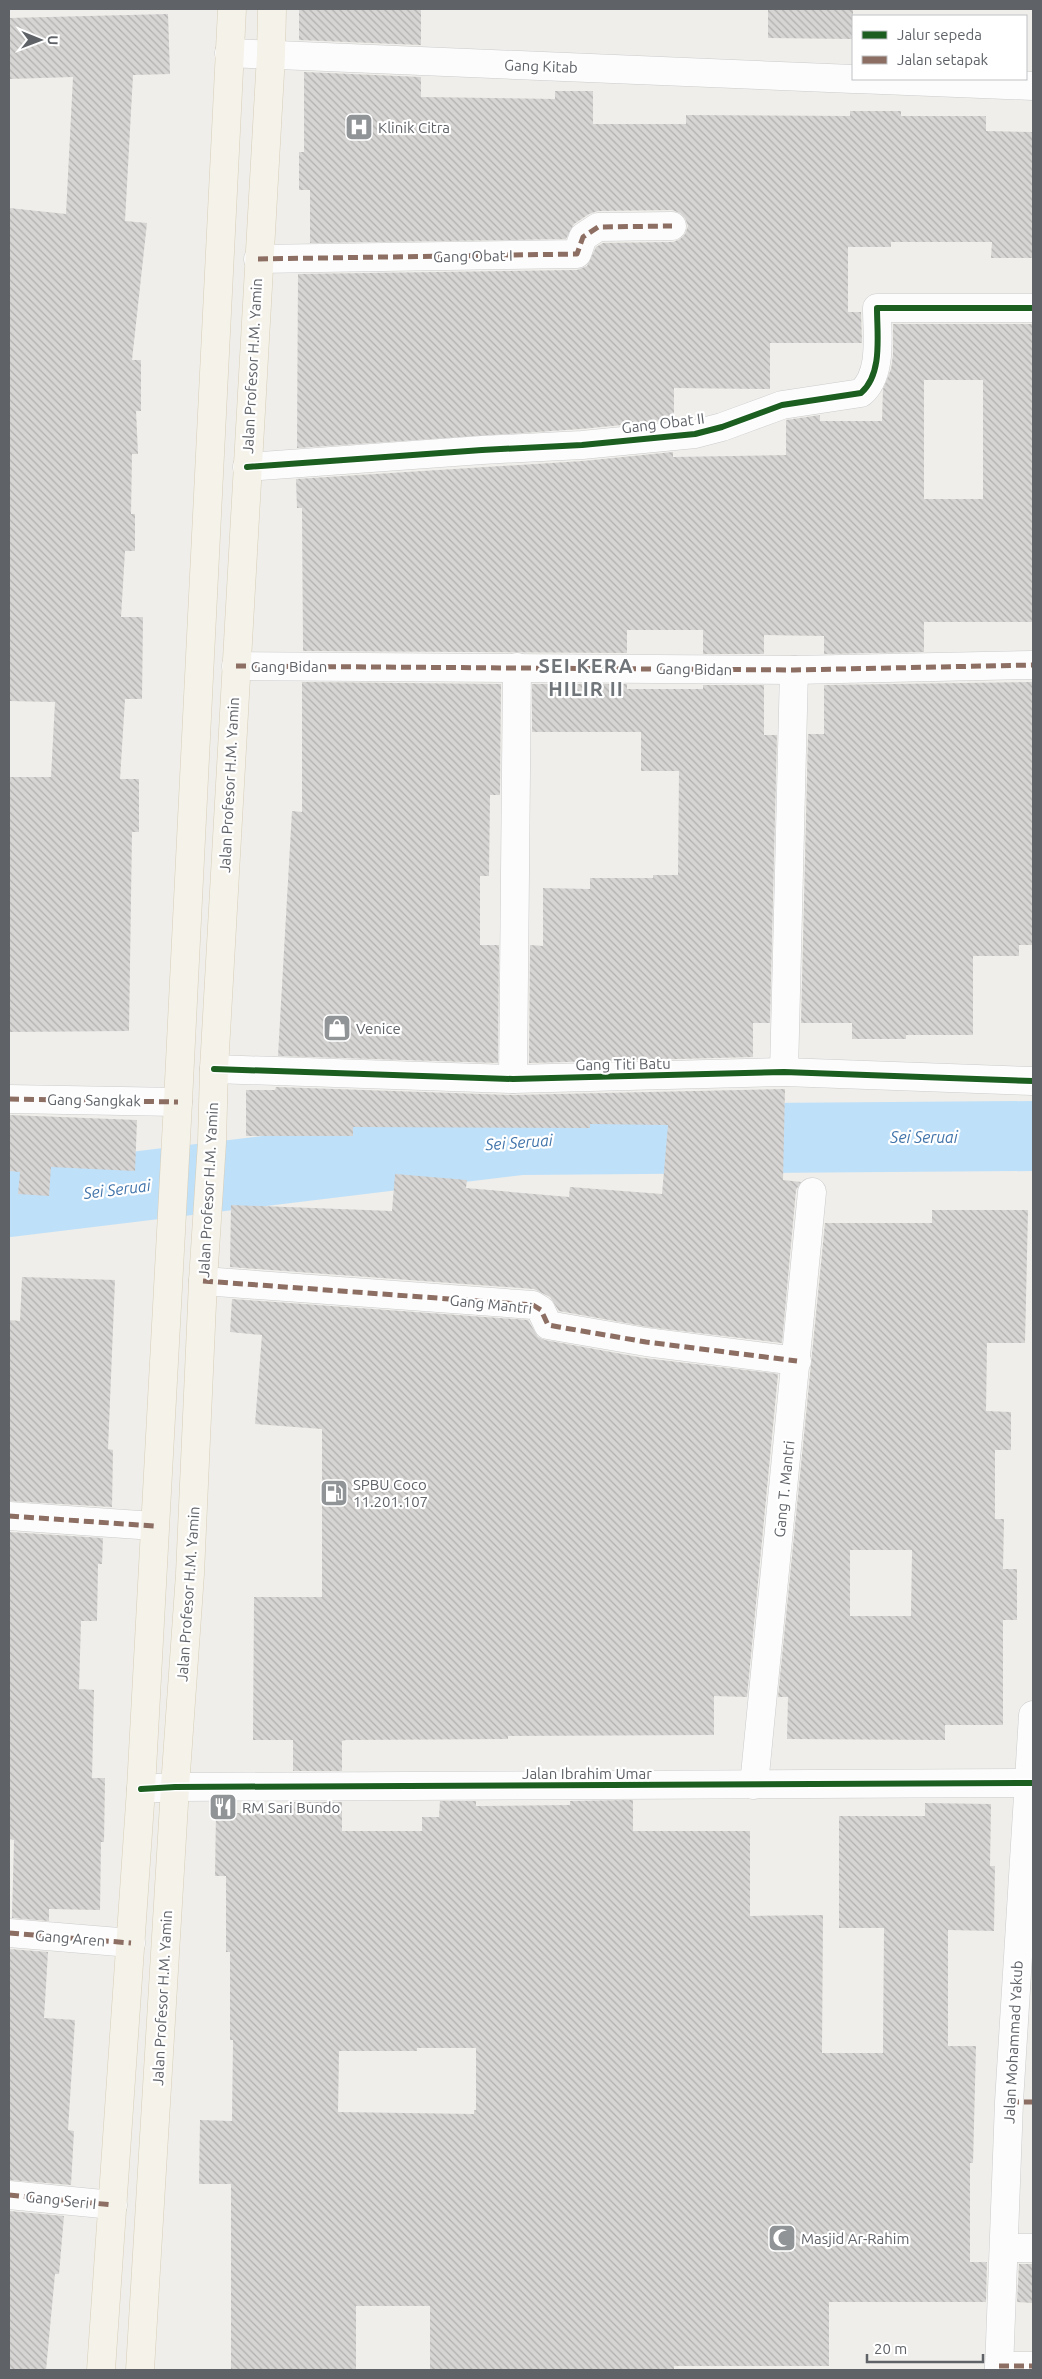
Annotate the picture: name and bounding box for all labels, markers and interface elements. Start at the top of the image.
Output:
north arrow [15,15,65,65]
legend [852,15,1027,80]
text: Jalur sepeda [897,26,982,43]
text: U [45,35,61,45]
text: Jalan setapak [897,51,989,68]
street label: Gang Kitab [504,56,578,76]
hospital icon: Klinik Citra [344,112,374,142]
place label: Klinik Citra [378,119,450,136]
street label: Gang Obat I [433,247,513,265]
street label: Jalan Profesor H.M. Yamin [239,278,265,454]
street label: Gang Obat II [621,409,705,437]
district label: SEI KERA HILIR II [538,654,634,700]
street label: Gang Bidan [251,658,327,675]
street label: Gang Bidan [656,660,732,678]
street label: Jalan Profesor H.M. Yamin [216,697,242,873]
shop icon: Venice [322,1013,352,1043]
place label: Venice [356,1020,401,1037]
street label: Gang Titi Batu [575,1055,671,1073]
street label: Gang Sangkak [47,1091,142,1109]
street label: Jalan Profesor H.M. Yamin [195,1102,221,1278]
water label: Sei Seruai [889,1128,959,1146]
water label: Sei Seruai [484,1131,554,1153]
water label: Sei Seruai [81,1176,153,1202]
street label: Gang Mantri [449,1291,533,1317]
street label: Gang T. Mantri [770,1440,798,1538]
place label: SPBU Coco 11.201.107 [353,1476,428,1510]
fuel station icon: SPBU Coco 11.201.107 [319,1478,349,1508]
street label: Jalan Profesor H.M. Yamin [173,1506,203,1682]
street label: Jalan Ibrahim Umar [522,1765,652,1782]
restaurant icon: RM Sari Bundo [208,1792,238,1822]
place label: RM Sari Bundo [242,1799,340,1816]
street label: Jalan Profesor H.M. Yamin [149,1910,175,2086]
street label: Gang Aren [34,1926,106,1950]
street label: Jalan Mohammad Yakub [1000,1960,1026,2124]
street label: Gang Seri I [25,2188,97,2212]
mosque icon: Masjid Ar-Rahim [767,2223,797,2253]
place label: Masjid Ar-Rahim [801,2230,909,2247]
scale bar [867,2332,983,2364]
text: 20 m [874,2340,907,2357]

